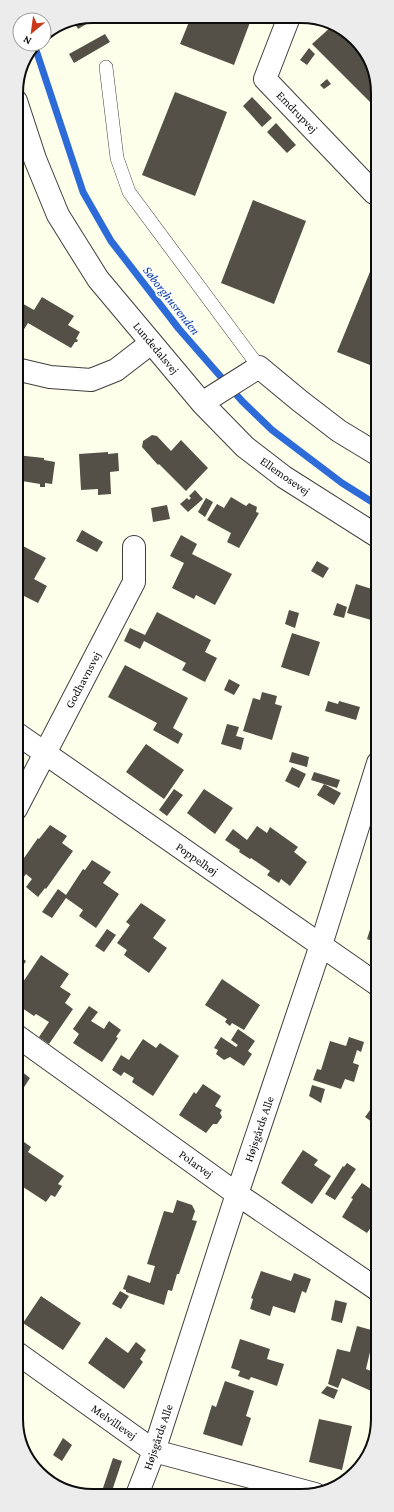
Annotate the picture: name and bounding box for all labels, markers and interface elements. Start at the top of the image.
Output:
north arrow [12,12,52,52]
text: N [21,33,33,48]
street label: Emdrupvej [274,88,320,136]
water label: Søborghusrenden [140,263,203,338]
street label: Lundedalsvej [130,319,182,377]
street label: Ellemosevej [258,454,313,498]
street label: Godhavnsvej [62,649,104,711]
street label: Poppelhøj [173,839,221,879]
street label: Højsgårds Alle [241,1094,277,1164]
street label: Polarvej [176,1147,216,1181]
street label: Melvillevej [89,1401,139,1443]
street label: Højsgårds Alle [140,1402,176,1472]

